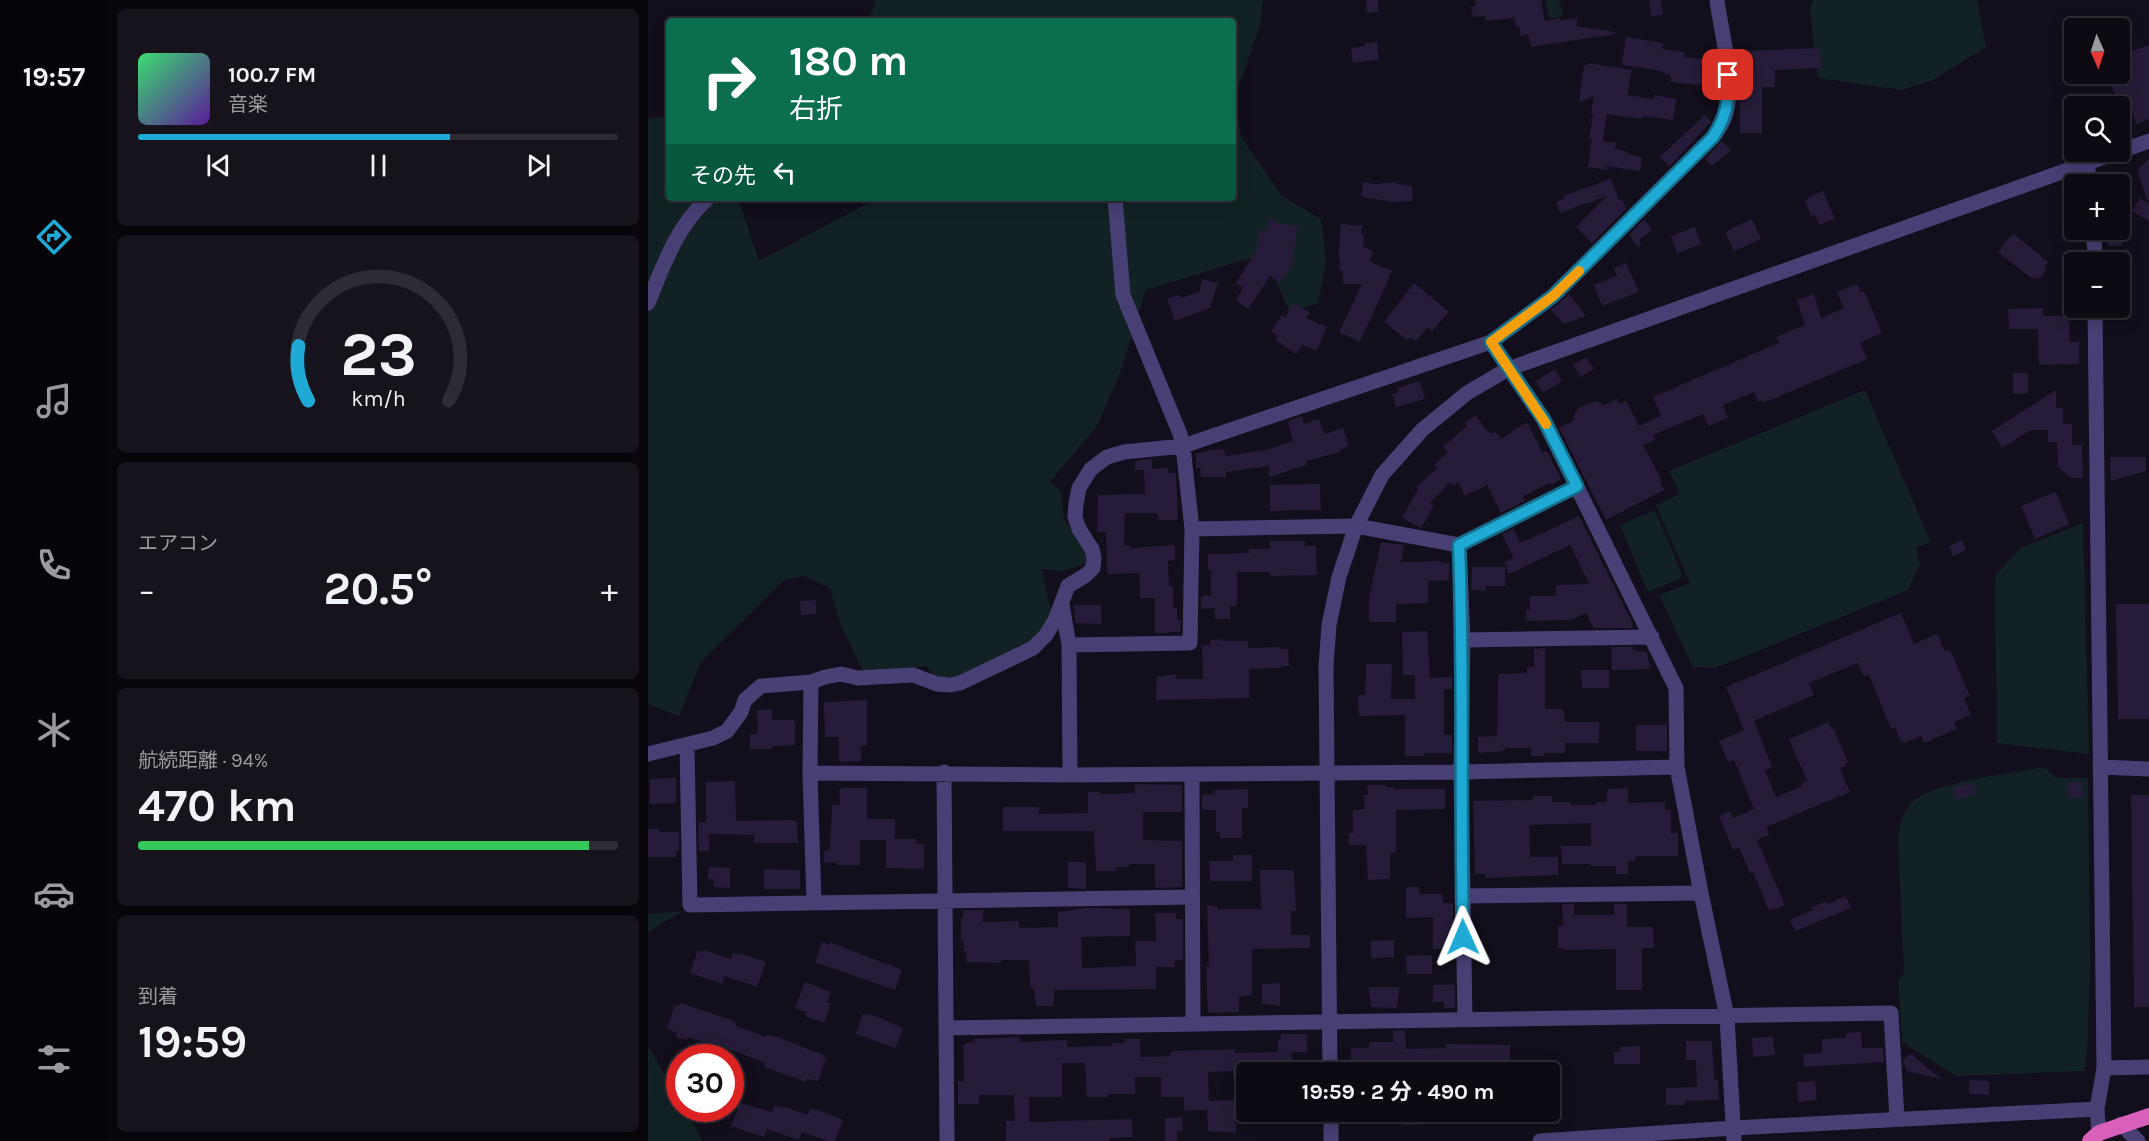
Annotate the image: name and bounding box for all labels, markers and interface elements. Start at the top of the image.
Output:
north arrow [2064,18,2130,84]
map controls [2064,18,2130,318]
text: 180 m [789,36,908,86]
icon: right [690,42,768,120]
pin [1702,49,1753,100]
icon: arrive [1711,58,1744,91]
text: 19:57 [23,61,85,93]
text: 100.7 FM [228,62,316,88]
text: 音楽 [228,93,268,116]
text: 右折 [789,93,843,125]
button: search [2064,96,2130,162]
icon: previous [202,149,235,182]
icon: pause [362,149,395,182]
icon: next [522,149,555,182]
icon: left [768,156,801,189]
text: その先 [690,163,756,189]
button: + [2064,174,2130,240]
icon: directions [33,216,75,258]
button: − [2064,252,2130,318]
text: 23 [340,318,416,391]
icon: music [33,380,75,422]
text: km/h [351,387,405,412]
text: エアコン [138,532,218,555]
icon: phone [33,544,75,586]
text: 20.5° [323,563,433,615]
text: − [138,571,155,609]
text: + [601,571,618,609]
icon: climate [33,709,75,751]
text: 航続距離 · 94% [138,749,268,772]
text: 470 km [138,780,296,832]
icon: car [33,873,75,915]
position arrow [1431,905,1495,969]
text: 到着 [138,985,178,1008]
text: 19:59 [138,1016,247,1068]
icon: filters [33,1038,75,1080]
speed limit sign: 30 [666,1044,744,1122]
text: 19:59 · 2 分 · 490 m [1302,1079,1494,1105]

